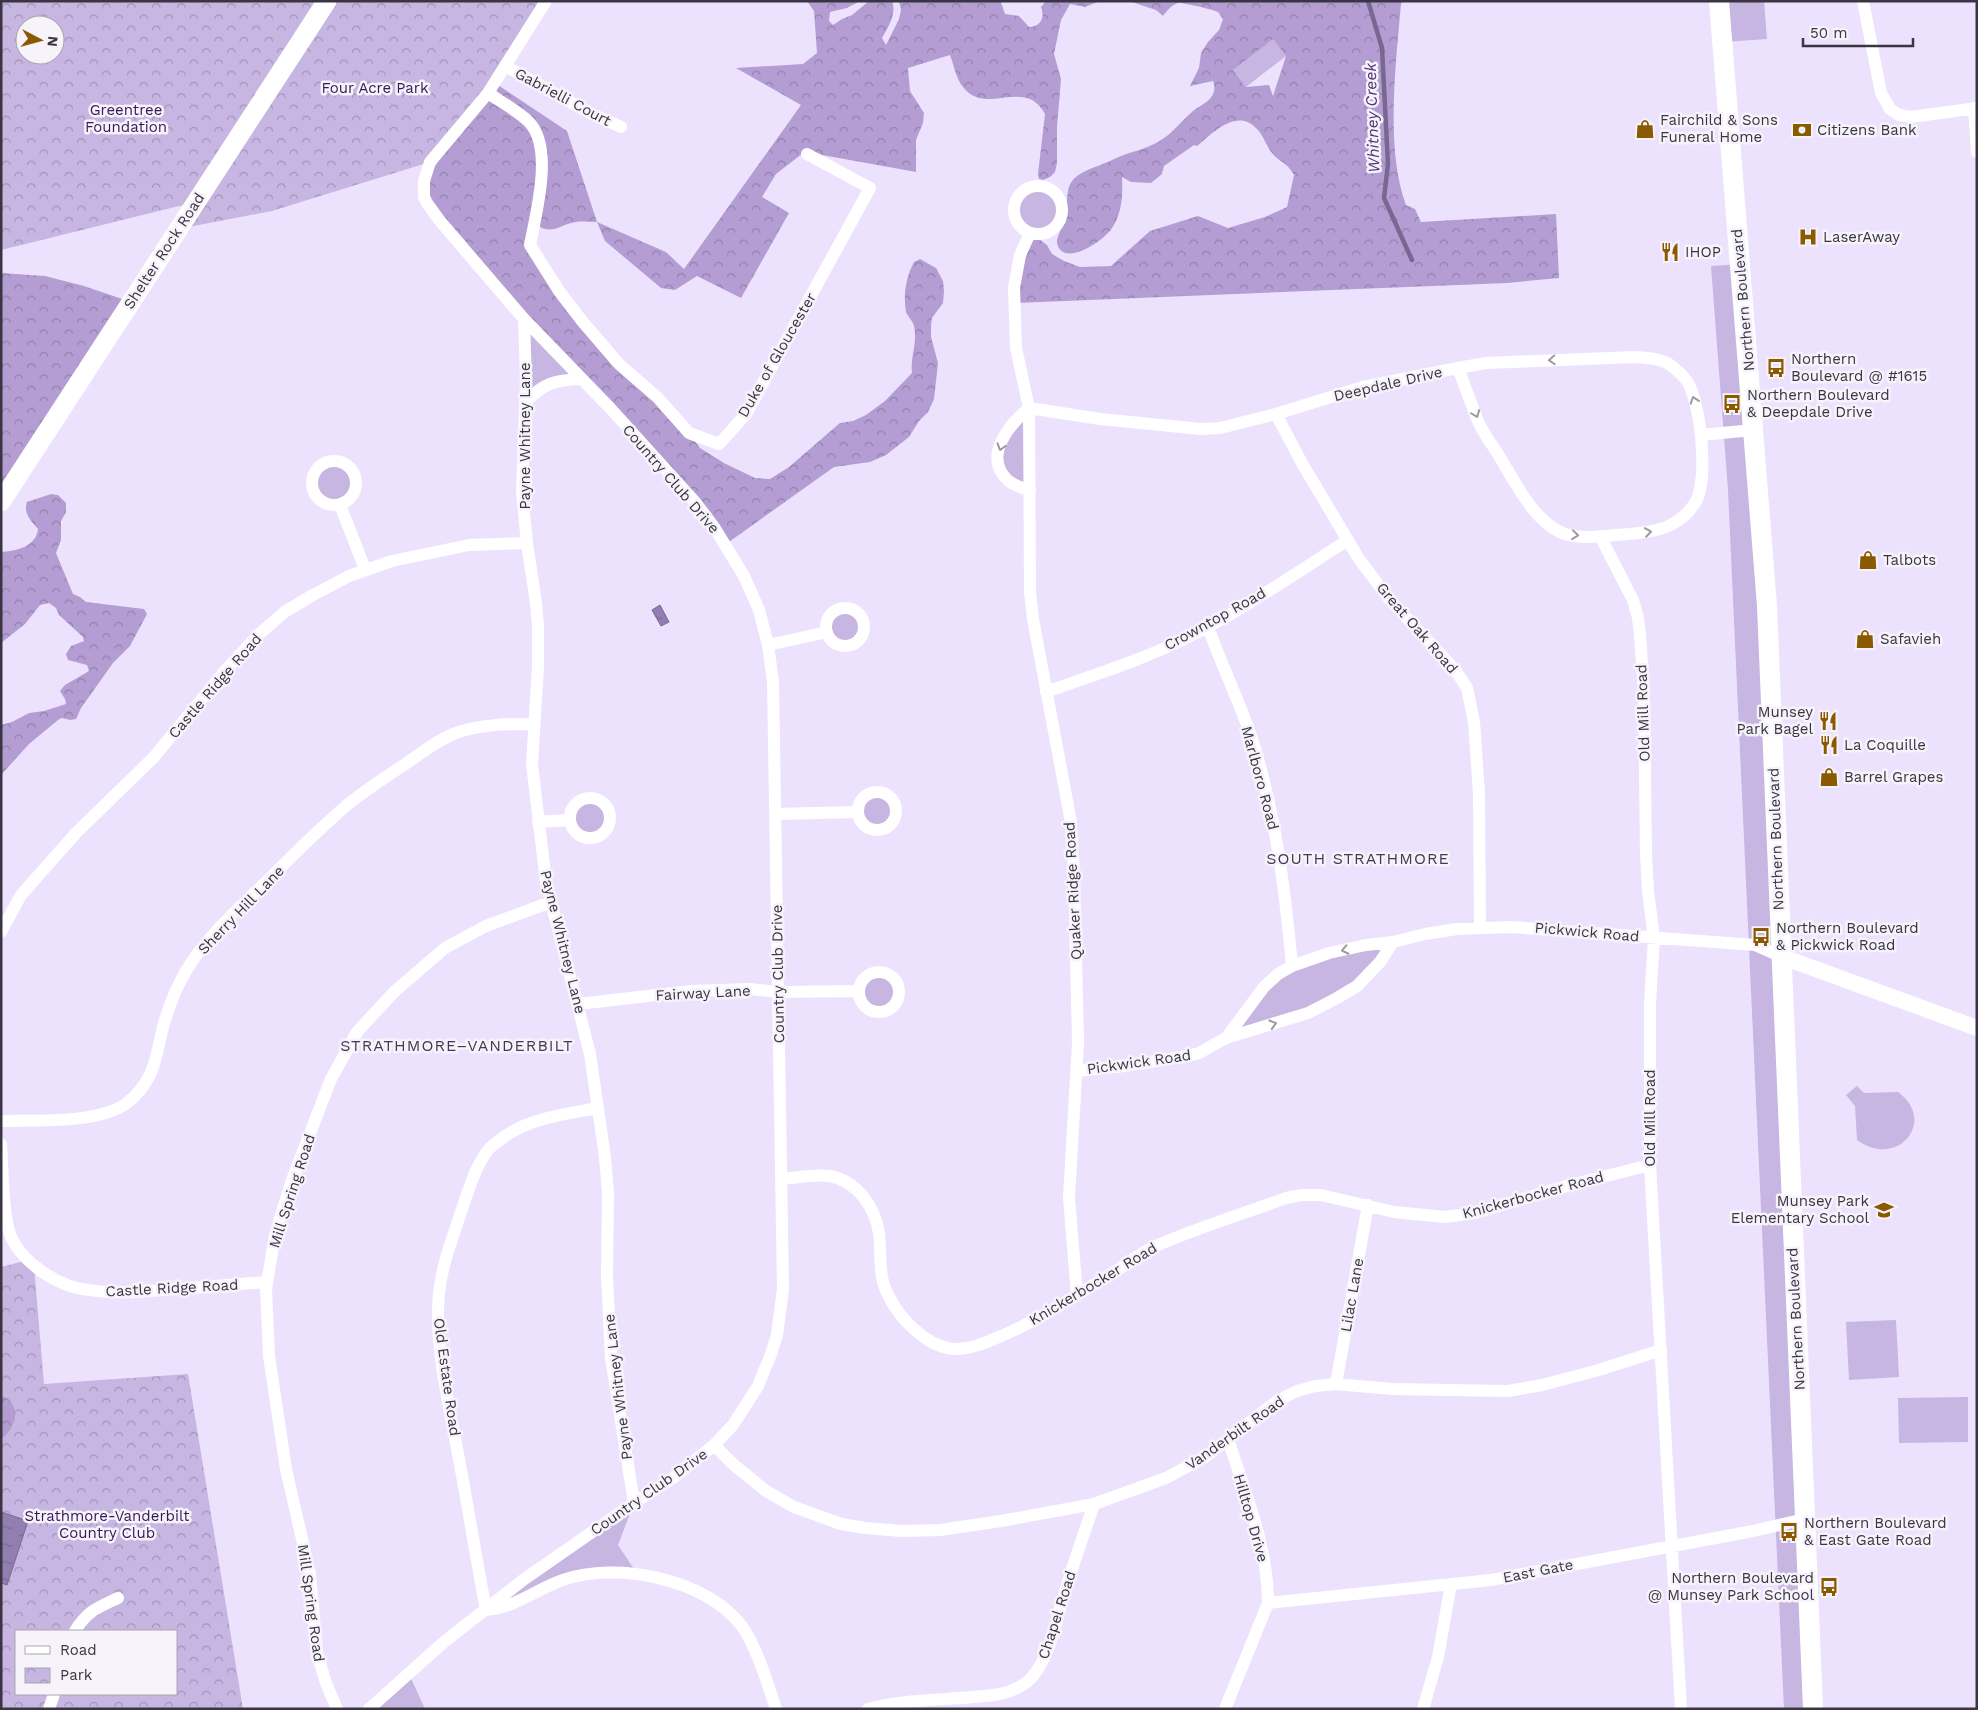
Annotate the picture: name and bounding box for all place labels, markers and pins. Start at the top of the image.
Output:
place label: Fairchild & Sons Funeral Home [1660,111,1778,146]
shop icon: Fairchild & Sons Funeral Home [1634,118,1656,140]
bank icon: Citizens Bank [1791,119,1813,141]
place label: Citizens Bank [1817,121,1917,139]
hospital icon: LaserAway [1797,226,1819,248]
place label: LaserAway [1823,228,1900,246]
restaurant icon: IHOP [1659,241,1681,263]
place label: IHOP [1685,243,1721,261]
place label: Northern Boulevard @ #1615 [1791,350,1927,385]
bus stop icon: Northern Boulevard @ #1615 [1765,357,1787,379]
place label: Northern Boulevard & Deepdale Drive [1747,386,1890,421]
bus stop icon: Northern Boulevard & Deepdale Drive [1721,393,1743,415]
shop icon: Talbots [1857,549,1879,571]
place label: Talbots [1883,551,1936,569]
shop icon: Safavieh [1854,628,1876,650]
place label: Safavieh [1880,630,1941,648]
place label: Munsey Park Bagel [1736,703,1813,738]
restaurant icon: Munsey Park Bagel [1817,710,1839,732]
restaurant icon: La Coquille [1818,734,1840,756]
place label: La Coquille [1844,736,1926,754]
shop icon: Barrel Grapes [1818,766,1840,788]
place label: Barrel Grapes [1844,768,1943,786]
place label: Northern Boulevard & Pickwick Road [1776,919,1919,954]
bus stop icon: Northern Boulevard & Pickwick Road [1750,926,1772,948]
place label: Munsey Park Elementary School [1731,1192,1869,1227]
school or university icon: Munsey Park Elementary School [1873,1199,1895,1221]
place label: Northern Boulevard & East Gate Road [1804,1514,1947,1549]
bus stop icon: Northern Boulevard & East Gate Road [1778,1521,1800,1543]
place label: Northern Boulevard @ Munsey Park School [1648,1569,1814,1604]
bus stop icon: Northern Boulevard @ Munsey Park School [1818,1576,1840,1598]

